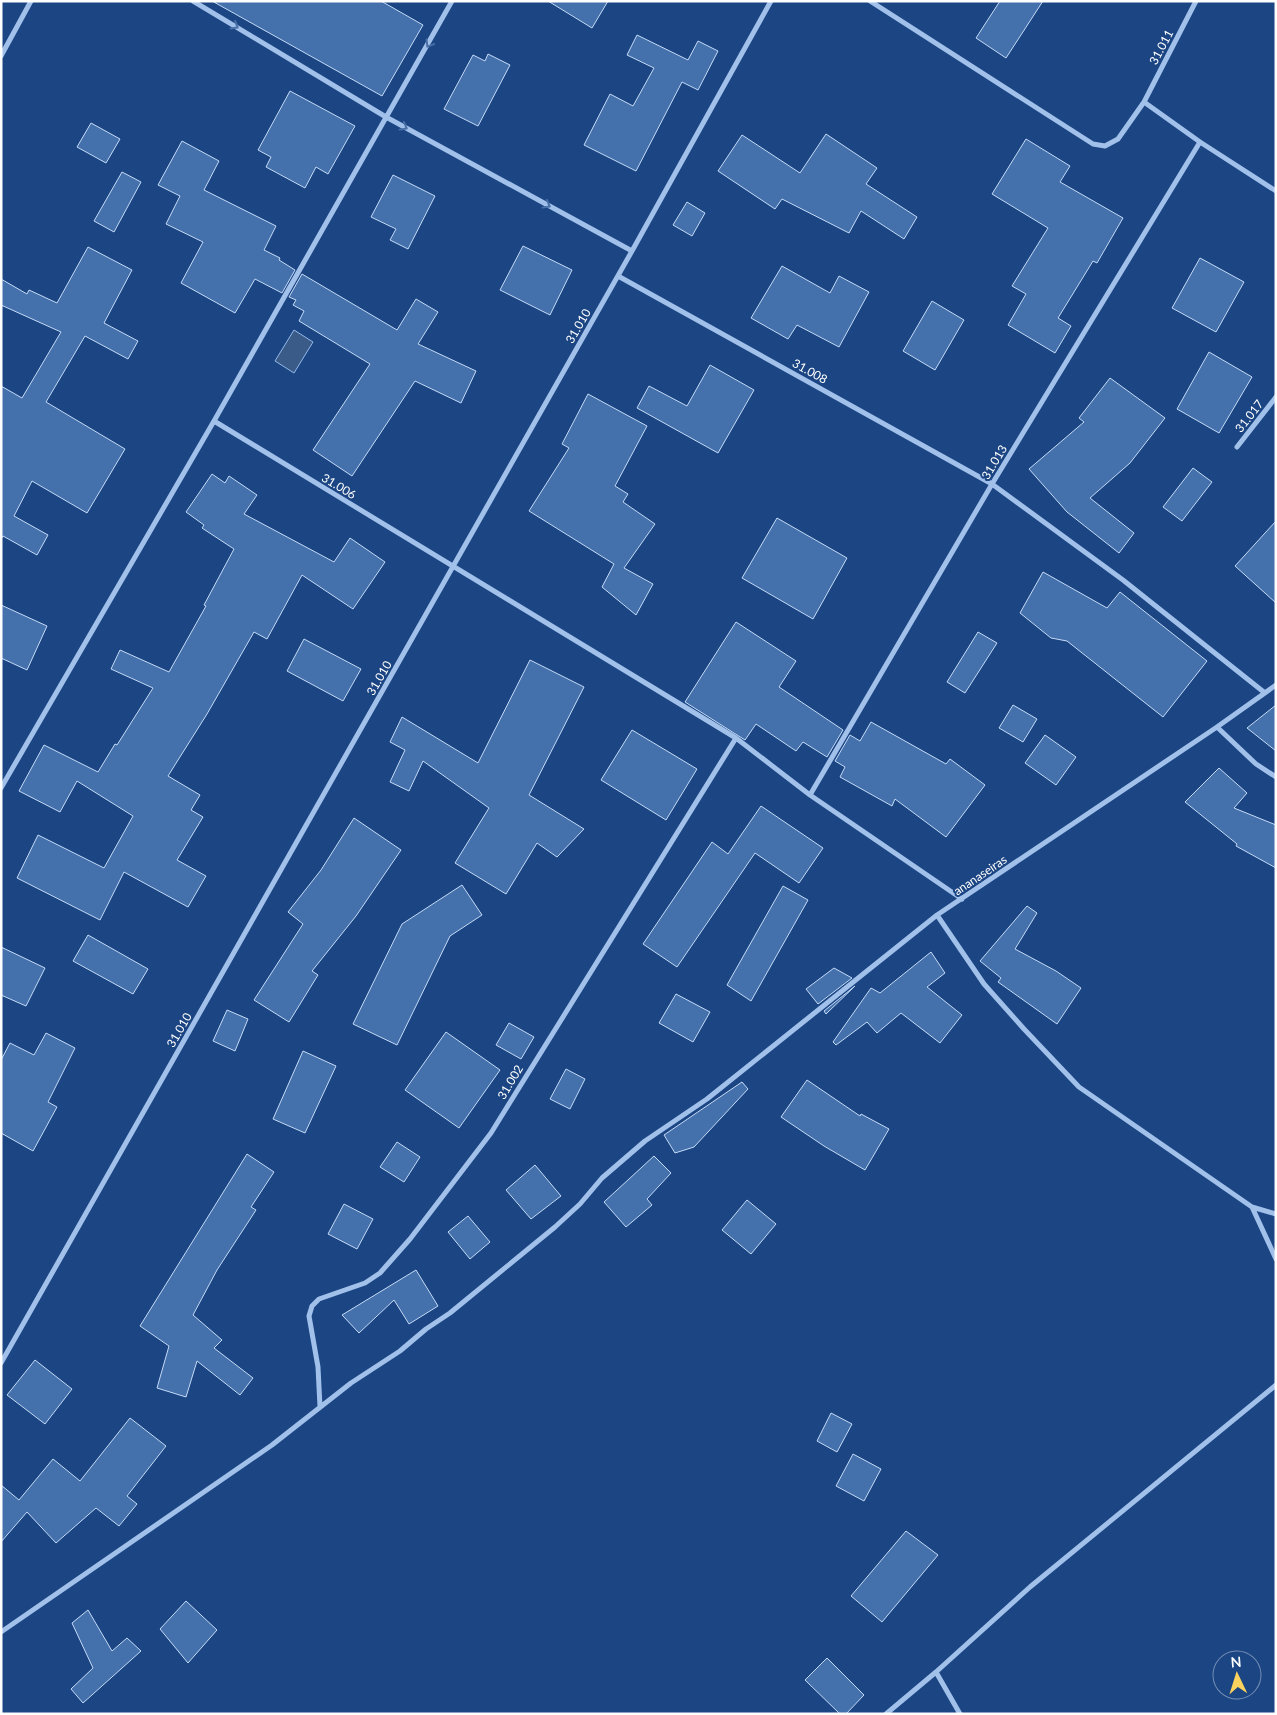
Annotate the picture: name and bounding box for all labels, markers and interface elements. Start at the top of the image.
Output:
one-way arrow [229,20,238,30]
street label: 31.011 [1146,27,1176,67]
one-way arrow [425,38,435,47]
one-way arrow [399,121,408,131]
one-way arrow [542,199,551,209]
street label: 31.010 [562,306,594,346]
street label: 31.008 [790,355,830,387]
street label: 31.017 [1232,397,1267,435]
street label: 31.013 [978,442,1010,482]
street label: 31.006 [319,470,359,502]
street label: 31.010 [363,658,395,698]
street label: ananaseiras [950,852,1010,898]
street label: 31.010 [163,1010,195,1050]
street label: 31.002 [494,1062,526,1102]
north arrow [1212,1650,1262,1700]
text: N [1230,1653,1242,1670]

